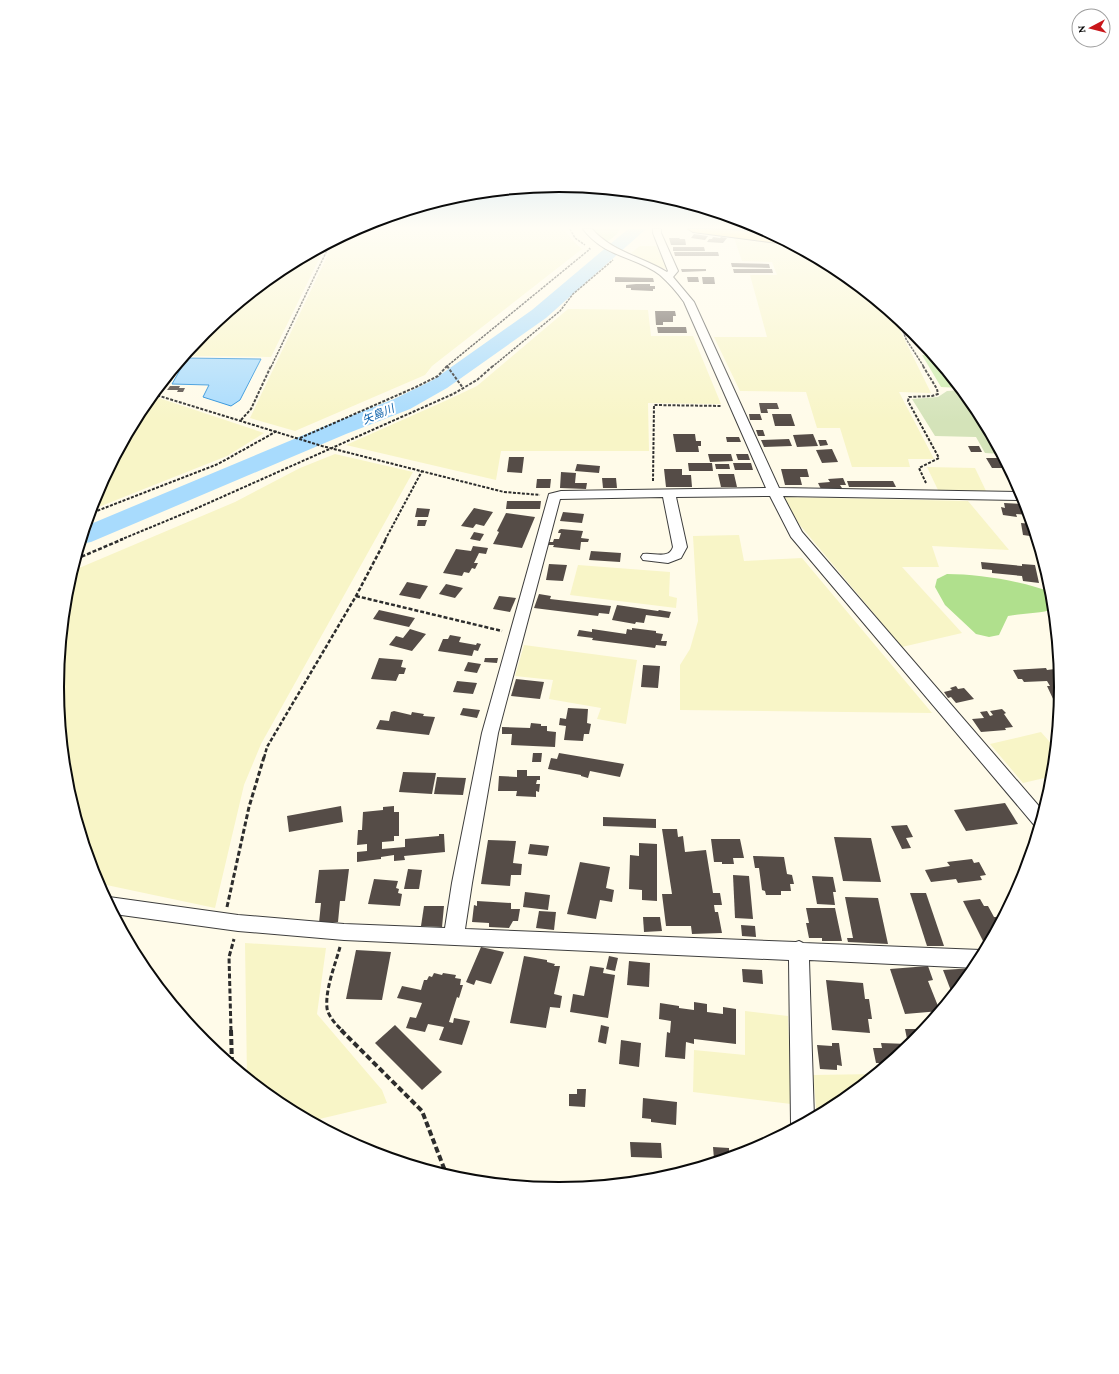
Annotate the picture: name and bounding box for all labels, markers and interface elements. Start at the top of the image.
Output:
north arrow [1071,8,1111,48]
text: N [1075,24,1087,34]
water label: 矢島川 [360,402,396,426]

